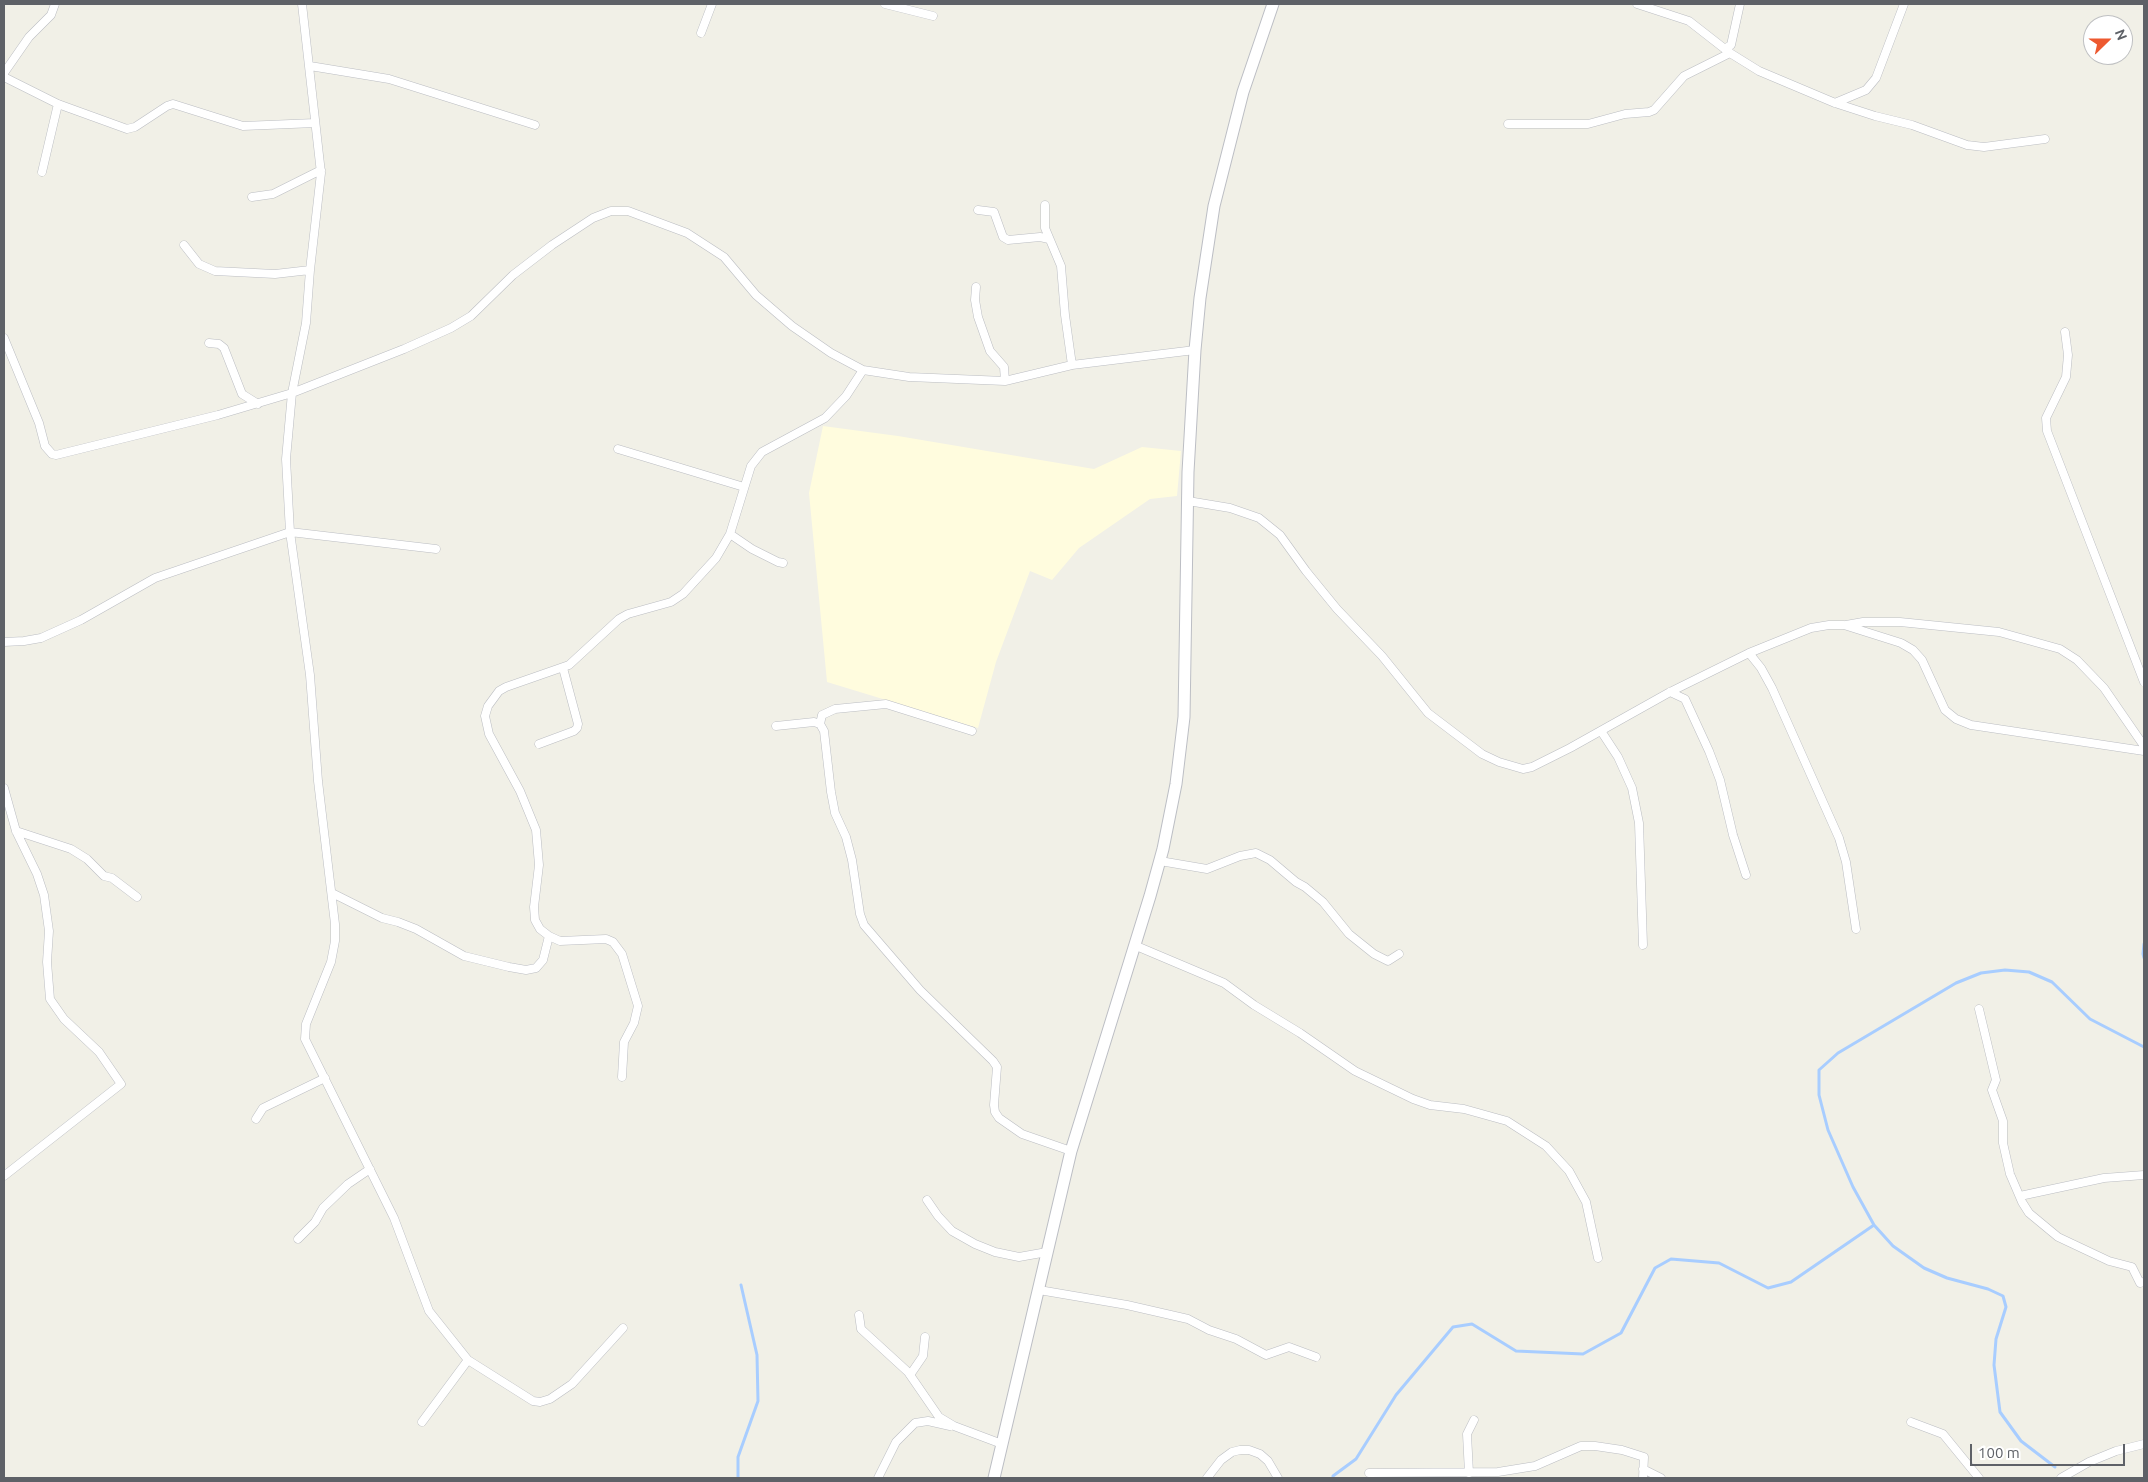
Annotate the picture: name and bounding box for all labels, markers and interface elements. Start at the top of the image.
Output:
north arrow [2083,15,2133,65]
text: N [2112,27,2130,43]
scale bar [1973,1434,2128,1466]
text: 100 m [1978,1444,2020,1461]

